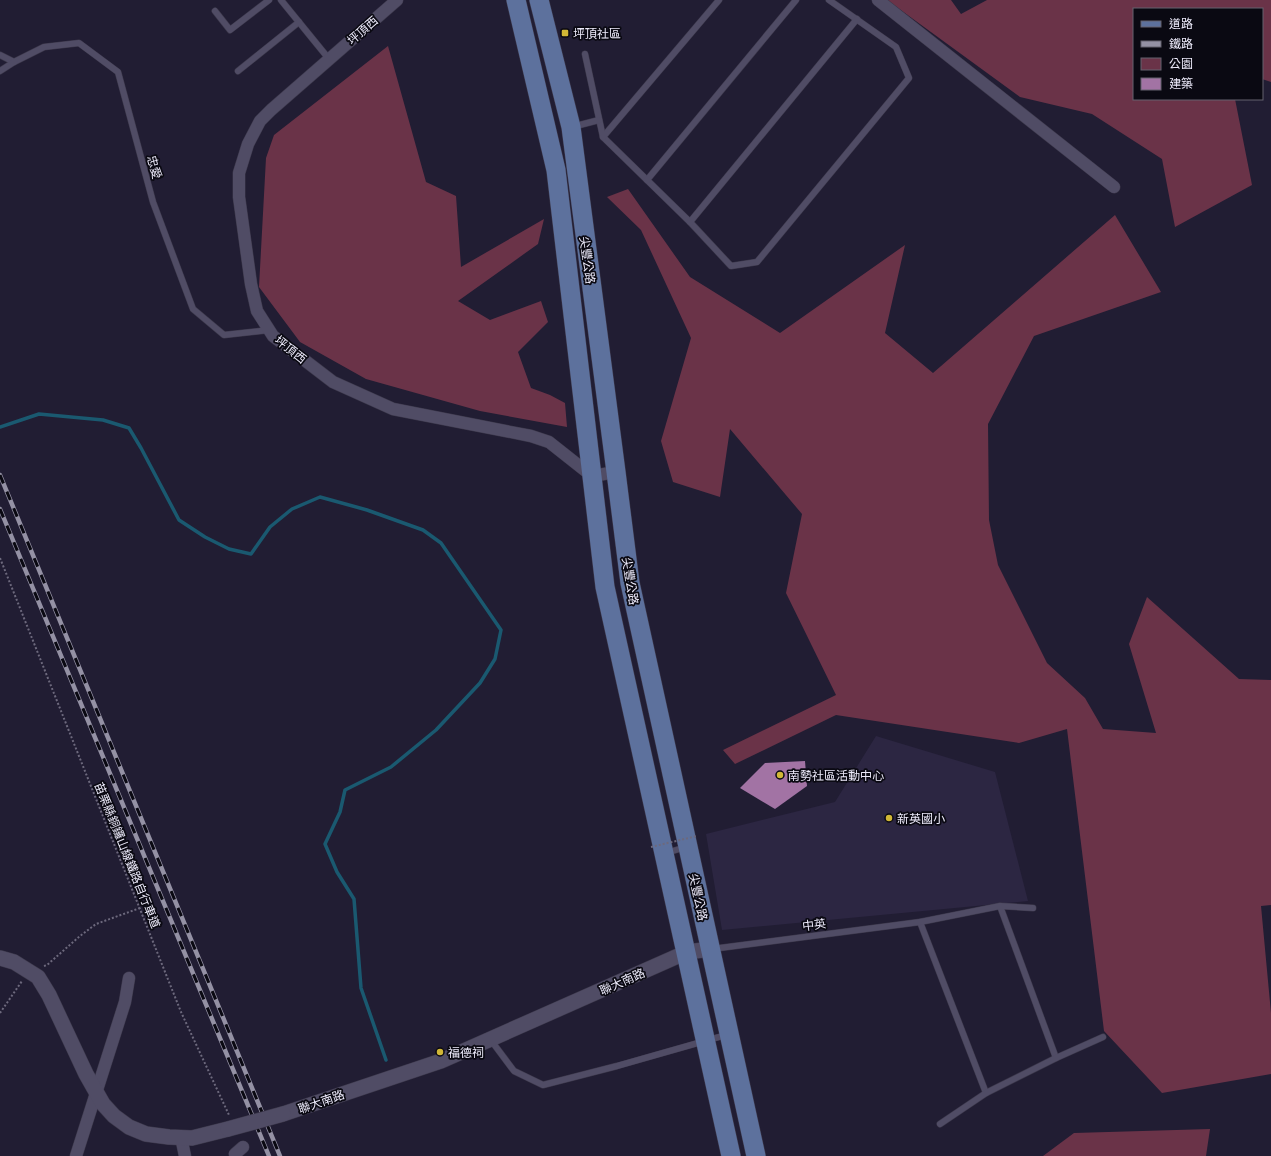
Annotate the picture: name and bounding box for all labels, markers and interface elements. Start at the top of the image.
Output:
legend [1133,8,1263,100]
street label: 坪頂西 [344,13,380,47]
text: 道路 [1169,16,1193,30]
place label: 坪頂社區 [573,26,621,40]
marker: 坪頂社區 [560,28,570,38]
text: 鐵路 [1169,36,1193,50]
text: 公園 [1169,56,1193,70]
text: 建築 [1169,76,1193,90]
street label: 忠愛 [145,154,165,180]
street label: 尖豐公路 [578,235,598,285]
street label: 坪頂西 [273,332,309,366]
street label: 尖豐公路 [620,556,642,606]
place label: 南勢社區活動中心 [788,768,884,782]
marker: 南勢社區活動中心 [775,770,785,780]
street label: 苗栗縣銅鑼山線鐵路自行車道 [92,780,164,930]
place label: 新英國小 [897,811,945,825]
marker: 新英國小 [884,813,894,823]
street label: 尖豐公路 [687,872,711,922]
street label: 中英 [801,916,827,932]
street label: 聯大南路 [597,965,647,997]
place label: 福德祠 [448,1045,484,1059]
marker: 福德祠 [435,1047,445,1057]
street label: 聯大南路 [296,1087,346,1115]

